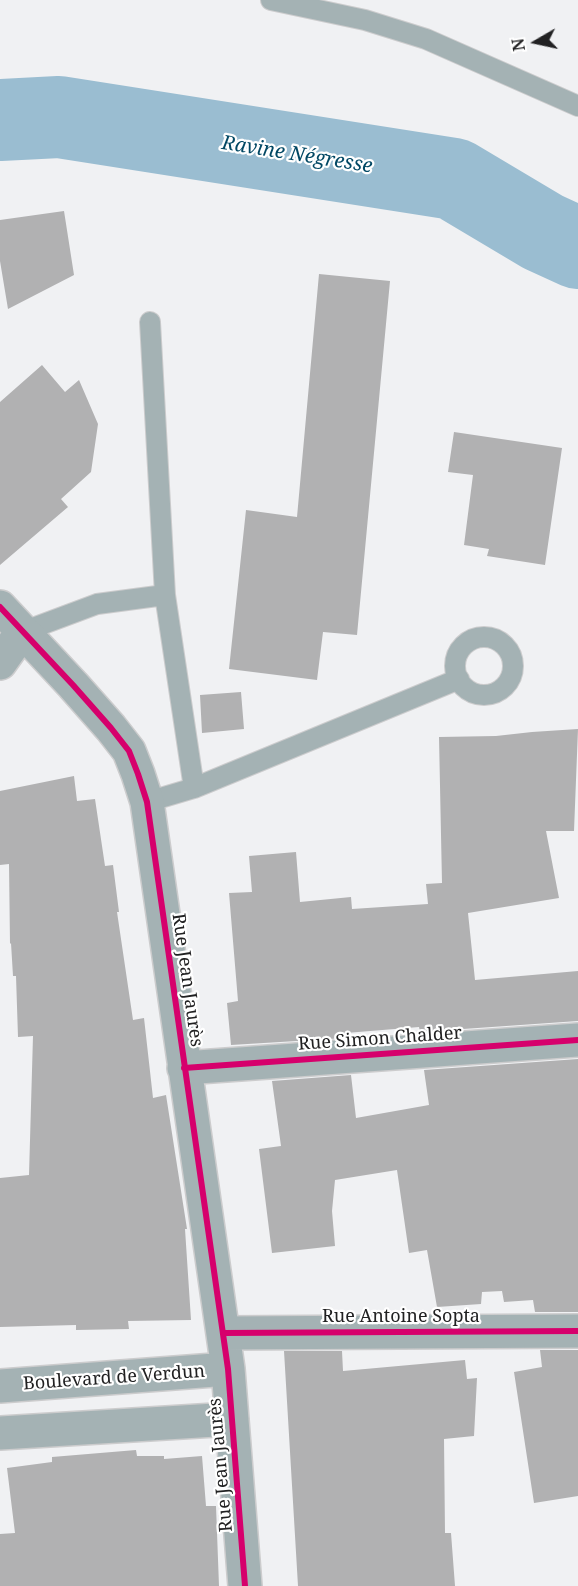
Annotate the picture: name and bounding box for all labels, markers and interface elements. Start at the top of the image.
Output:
north arrow [506,12,566,72]
text: N [506,37,530,53]
water label: Ravine Négresse [220,131,374,179]
street label: Rue Jean Jaurès [167,912,207,1048]
street label: Rue Simon Chalder [297,1023,463,1055]
street label: Rue Antoine Sopta [322,1306,480,1328]
street label: Boulevard de Verdun [22,1361,206,1395]
street label: Rue Jean Jaurès [204,1397,238,1533]

